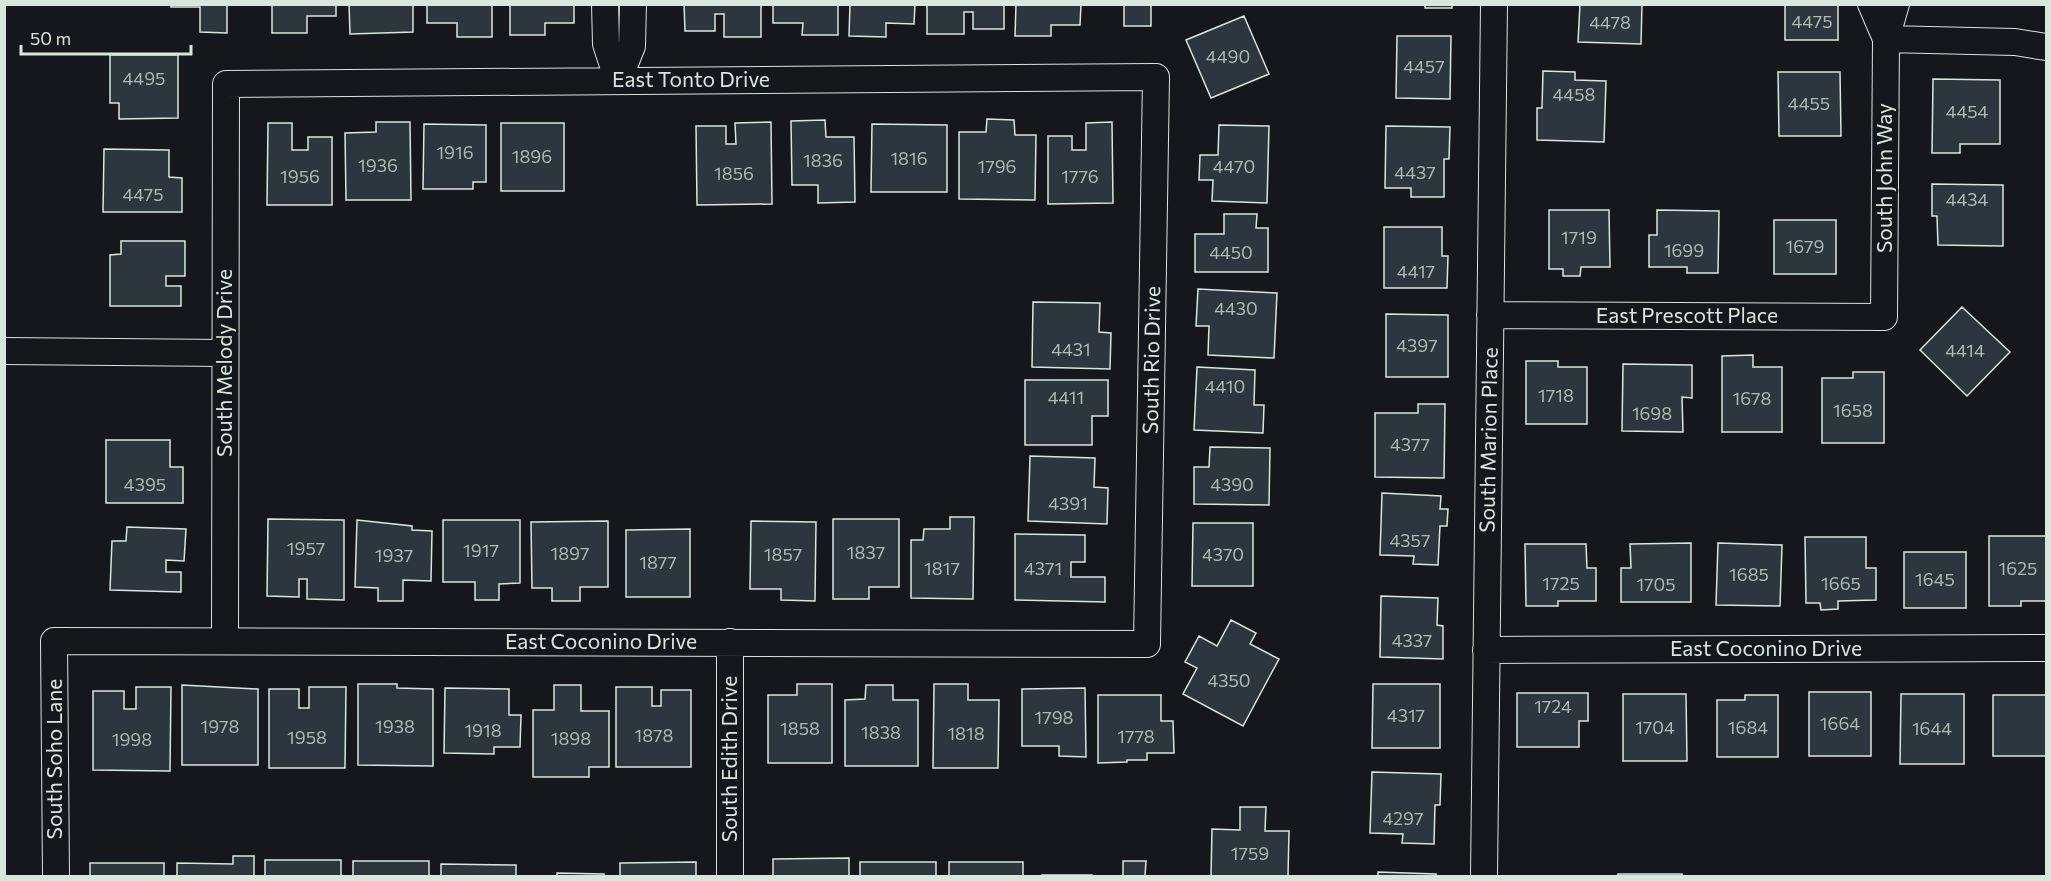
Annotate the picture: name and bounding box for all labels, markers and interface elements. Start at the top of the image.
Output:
house number: 4475 [1791,10,1833,32]
house number: 4478 [1589,11,1631,33]
scale bar [21,18,190,56]
text: 50 m [30,27,71,49]
house number: 4490 [1206,45,1250,67]
house number: 4457 [1403,55,1445,77]
street label: East Tonto Drive [612,66,770,91]
house number: 4495 [123,67,165,89]
house number: 4458 [1553,83,1596,105]
house number: 4455 [1788,92,1830,114]
house number: 4454 [1946,100,1989,122]
street label: South John Way [1871,103,1896,253]
house number: 1916 [436,141,474,163]
house number: 1896 [512,145,552,167]
house number: 1816 [890,147,928,169]
house number: 1836 [803,149,843,171]
house number: 1936 [358,154,398,176]
house number: 1796 [977,155,1017,177]
house number: 4470 [1213,155,1255,177]
house number: 4437 [1394,161,1436,183]
house number: 1856 [714,162,754,184]
house number: 1956 [280,165,320,187]
house number: 1776 [1061,165,1099,187]
house number: 4475 [122,183,164,205]
house number: 4434 [1946,188,1989,210]
house number: 1719 [1561,226,1597,248]
house number: 1679 [1786,235,1824,257]
house number: 1699 [1664,239,1704,261]
house number: 4450 [1209,241,1253,263]
house number: 4417 [1397,260,1435,282]
street label: South Melody Drive [211,269,236,457]
street label: South Rio Drive [1137,286,1164,434]
house number: 4430 [1214,297,1258,319]
street label: East Prescott Place [1596,302,1778,327]
house number: 4397 [1396,334,1438,356]
house number: 4431 [1051,338,1091,360]
house number: 4414 [1945,339,1985,361]
street label: South Marion Place [1473,347,1502,533]
house number: 4410 [1205,375,1245,397]
house number: 1718 [1538,384,1574,406]
house number: 4411 [1048,386,1084,408]
house number: 1678 [1733,387,1772,409]
house number: 1658 [1833,399,1873,421]
house number: 1698 [1632,402,1672,424]
house number: 4377 [1390,433,1430,455]
house number: 4395 [124,473,166,495]
house number: 4390 [1210,473,1254,495]
house number: 4391 [1048,492,1088,514]
house number: 4357 [1390,529,1430,551]
house number: 1957 [287,537,325,559]
house number: 1917 [463,539,499,561]
house number: 1837 [847,541,885,563]
house number: 1897 [551,542,589,564]
house number: 1857 [764,543,802,565]
house number: 4370 [1202,543,1244,565]
house number: 1937 [375,544,413,566]
house number: 1877 [639,551,677,573]
house number: 1817 [924,557,960,579]
house number: 4371 [1024,557,1062,579]
house number: 1625 [1999,557,2037,579]
house number: 1685 [1729,563,1769,585]
house number: 1645 [1915,568,1955,590]
house number: 1725 [1542,572,1580,594]
house number: 1665 [1821,572,1861,594]
house number: 1705 [1636,573,1676,595]
street label: East Coconino Drive [505,628,697,653]
house number: 4337 [1392,629,1432,651]
street label: East Coconino Drive [1670,635,1862,660]
house number: 4350 [1207,669,1251,691]
street label: South Edith Drive [716,676,741,842]
street label: South Soho Lane [41,679,66,839]
house number: 1724 [1534,695,1572,717]
house number: 4317 [1387,704,1425,726]
house number: 1798 [1034,706,1074,728]
house number: 1664 [1820,712,1860,734]
house number: 1978 [201,715,240,737]
house number: 1938 [375,715,415,737]
house number: 1704 [1635,716,1675,738]
house number: 1684 [1728,716,1768,738]
house number: 1858 [780,717,820,739]
house number: 1644 [1912,717,1952,739]
house number: 1918 [464,719,502,741]
house number: 1838 [861,721,901,743]
house number: 1818 [947,722,985,744]
house number: 1878 [635,724,674,746]
house number: 1778 [1117,725,1155,747]
house number: 1958 [287,726,327,748]
house number: 1898 [551,727,591,749]
house number: 1998 [112,728,152,750]
house number: 4297 [1383,807,1423,829]
house number: 1759 [1231,842,1269,864]

